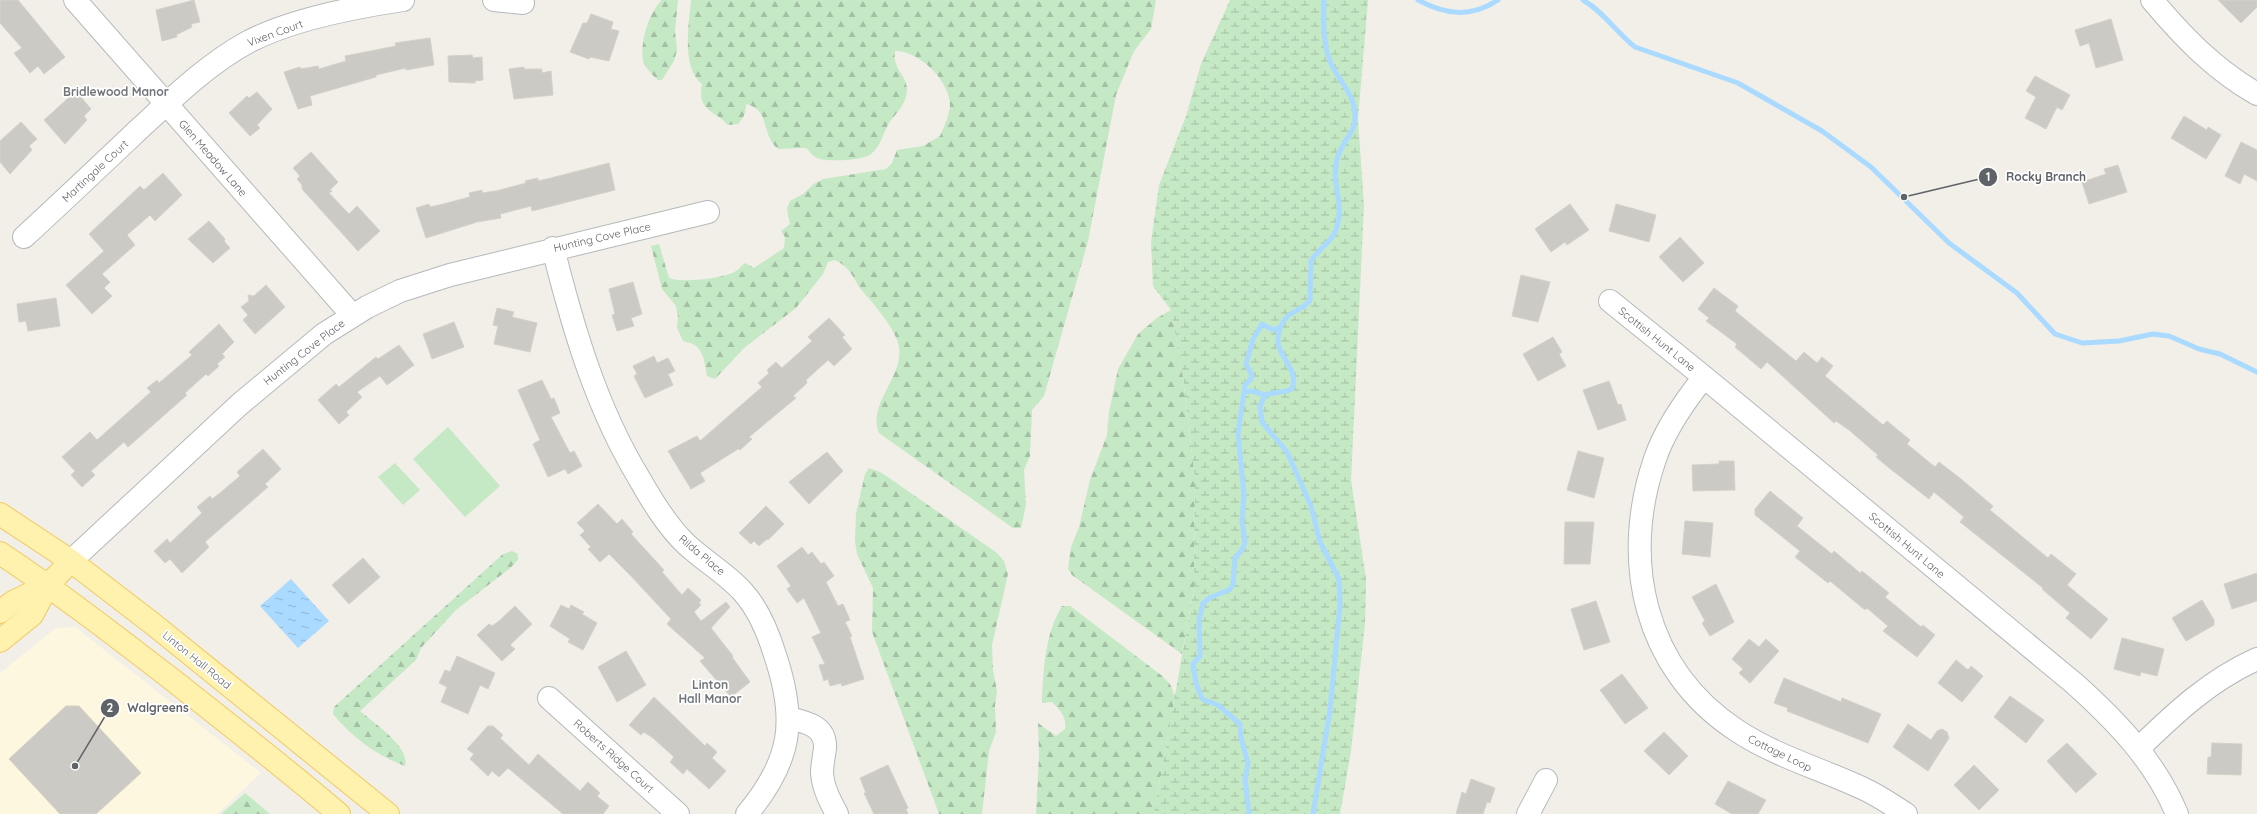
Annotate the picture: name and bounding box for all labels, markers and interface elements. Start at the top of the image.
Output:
street label: Vixen Court [245,16,305,50]
district label: Bridlewood Manor [63,84,169,99]
street label: Glen Meadow Lane [176,117,250,199]
street label: Martingale Court [59,137,131,205]
callout: Rocky Branch [1978,165,2094,189]
text: 1 [1986,169,1990,184]
text: Rocky Branch [2006,169,2086,184]
street label: Hunting Cove Place [552,219,652,255]
street label: Scottish Hunt Lane [1616,304,1698,374]
street label: Hunting Cove Place [261,316,347,388]
street label: Scottish Hunt Lane [1866,509,1948,581]
street label: Rilda Place [676,532,728,578]
street label: Linton Hall Road [160,628,234,692]
district label: Linton Hall Manor [678,677,742,706]
callout: Walgreens [100,696,197,720]
text: 2 [107,700,114,715]
text: Walgreens [127,700,189,715]
street label: Roberts Ridge Court [571,716,657,796]
street label: Cottage Loop [1746,731,1815,775]

